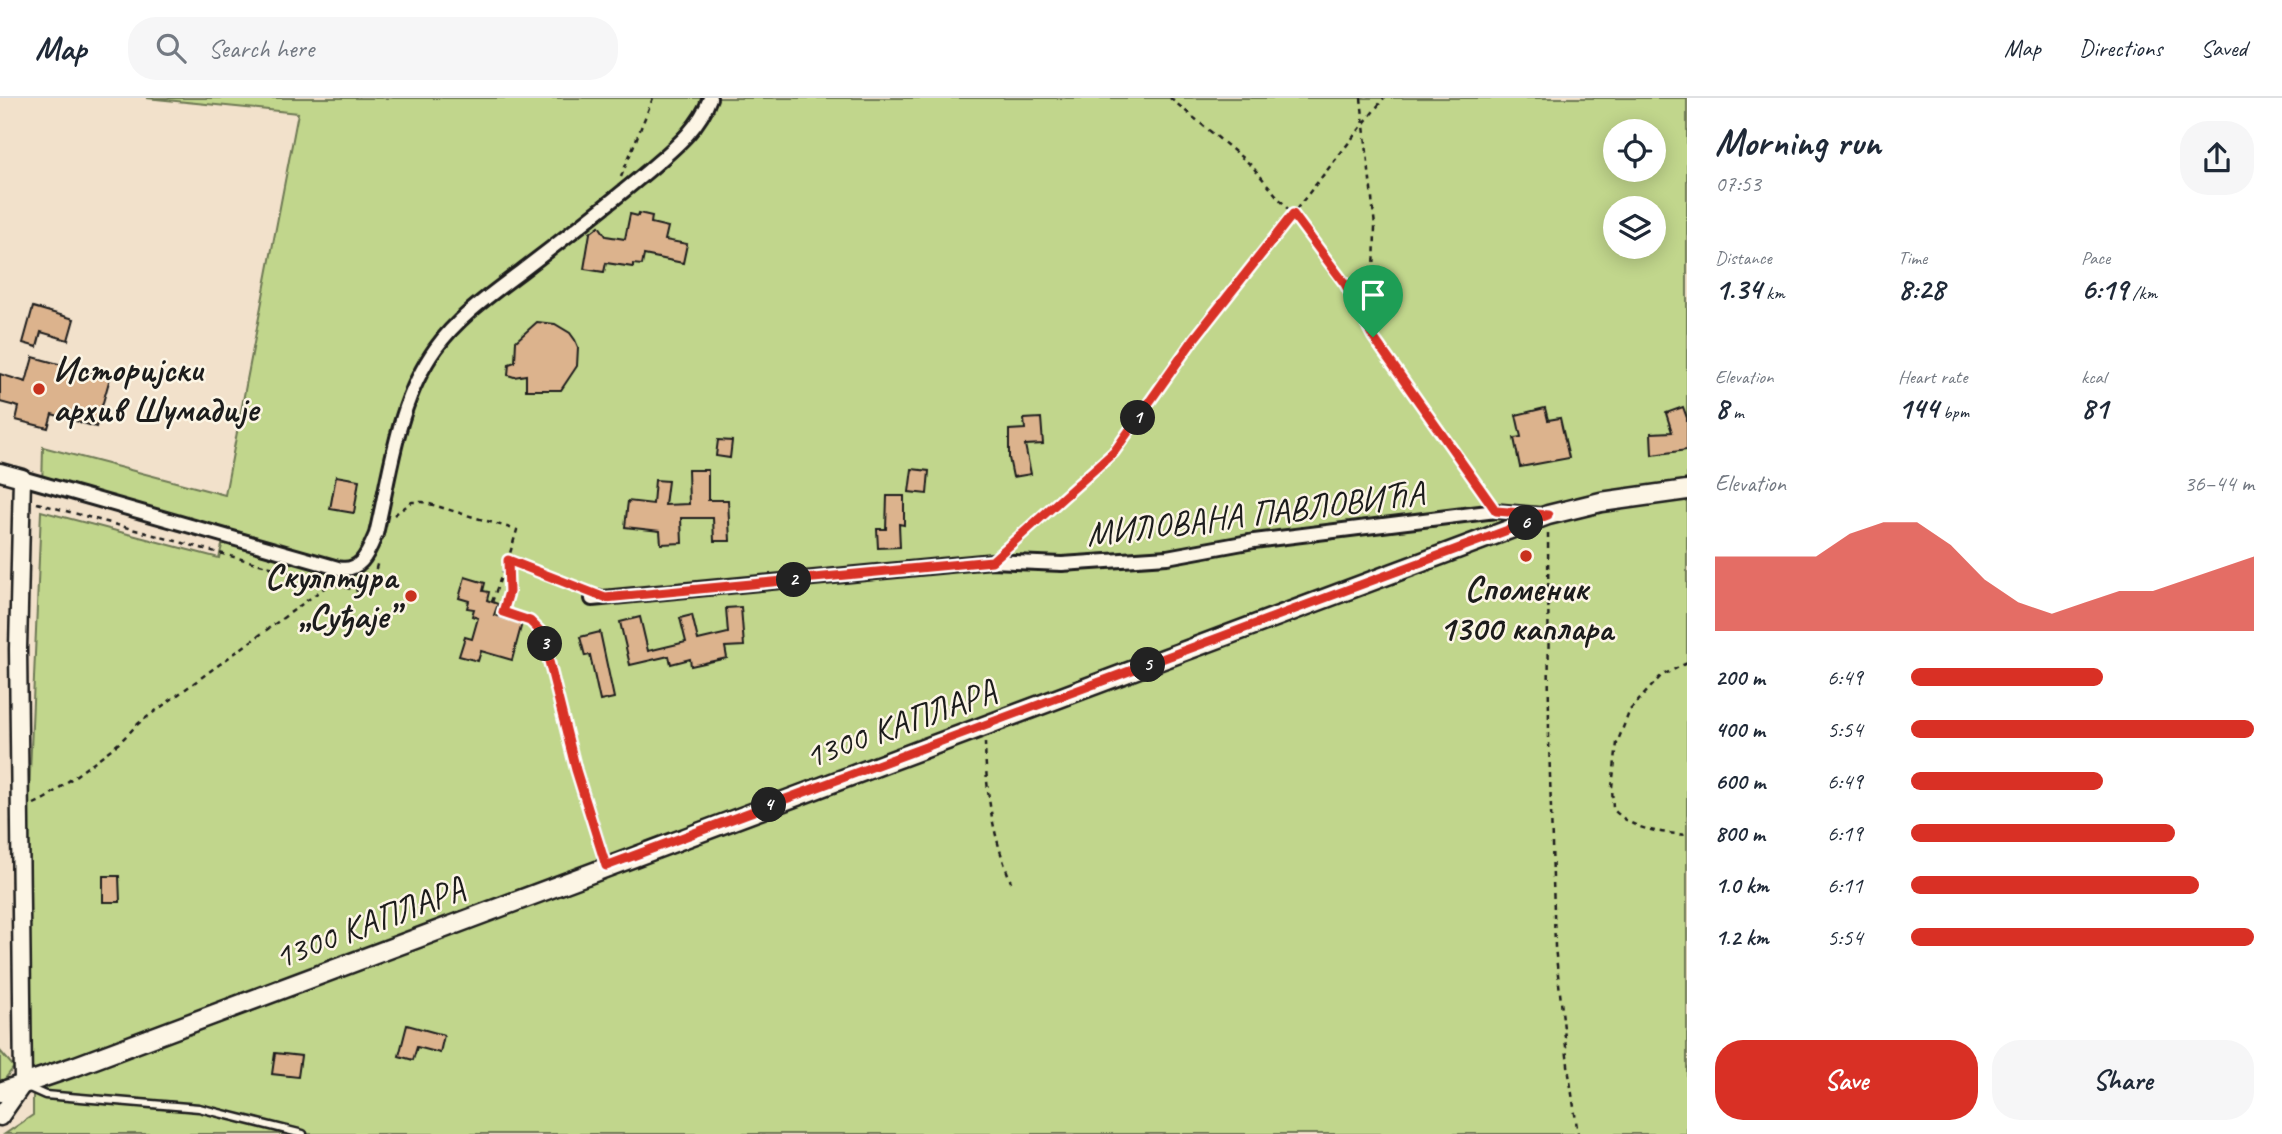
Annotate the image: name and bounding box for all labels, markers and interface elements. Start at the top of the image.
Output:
search box [128,17,618,80]
text: Map [35,27,86,69]
icon: search [152,29,190,67]
text: Search here [208,32,314,65]
text: Map [2004,33,2041,63]
text: Directions [2079,33,2162,63]
text: Saved [2200,33,2247,63]
map controls [1603,119,1666,259]
button: locate [1603,119,1666,182]
text: Morning run [1715,119,1881,166]
button: share [2180,121,2254,195]
text: 07:53 [1715,169,1761,198]
button: layers [1603,196,1666,259]
text: Distance [1715,246,1772,270]
text: Time [1898,246,1927,270]
text: Pace [2081,246,2110,270]
pin [1343,265,1403,337]
text: 1.34 [1715,270,1761,308]
text: 8:28 [1898,270,1944,308]
text: 6:19 [2081,270,2128,308]
icon: arrive [1354,276,1392,314]
text: km [1761,281,1785,305]
text: /km [2128,281,2157,305]
place label: Историјски архив Шумадије [53,347,261,432]
text: Elevation [1715,365,1773,389]
text: Heart rate [1898,365,1967,389]
text: kcal [2081,365,2106,389]
marker: Историјски архив Шумадије [31,381,47,397]
text: 8 [1715,389,1729,427]
text: 144 [1898,389,1939,427]
text: 81 [2081,389,2108,427]
pin: 1 [1120,400,1156,436]
text: m [1729,400,1744,424]
text: bpm [1939,400,1969,424]
text: 1 [1133,405,1142,429]
text: Elevation [1715,469,1786,498]
text: 36–44 m [2184,469,2254,498]
street label: МИЛОВАНА ПАВЛОВИЋА [1084,470,1428,557]
pin: 6 [1508,506,1544,540]
text: 6 [1521,510,1530,534]
marker: Споменик 1300 каплара [1518,548,1534,564]
place label: Скулптура „Суђаје” [265,554,406,639]
pin: 2 [776,562,812,598]
place label: Споменик 1300 каплара [1439,566,1616,651]
text: 2 [789,567,798,591]
marker: Скулптура „Суђаје” [403,588,419,604]
pin: 3 [528,626,562,662]
text: 3 [540,631,549,655]
pin: 5 [1130,648,1166,682]
text: 5 [1143,652,1152,676]
text: 200 m [1715,663,1765,692]
text: 6:49 [1827,663,1863,692]
street label: 1300 КАПЛАРА [798,668,1003,779]
text: 400 m [1715,715,1765,744]
text: 5:54 [1827,715,1863,744]
text: 600 m [1715,767,1765,796]
text: 6:49 [1827,767,1863,796]
pin: 4 [752,788,786,822]
text: 4 [764,792,773,816]
text: 800 m [1715,819,1765,848]
text: 6:19 [1827,819,1863,848]
street label: 1300 КАПЛАРА [268,865,472,979]
text: 1.0 km [1715,871,1769,900]
text: 6:11 [1827,871,1863,900]
text: 1.2 km [1715,923,1769,952]
text: 5:54 [1827,923,1863,952]
button: Save [1715,1040,1978,1120]
button: Share [1992,1040,2254,1120]

